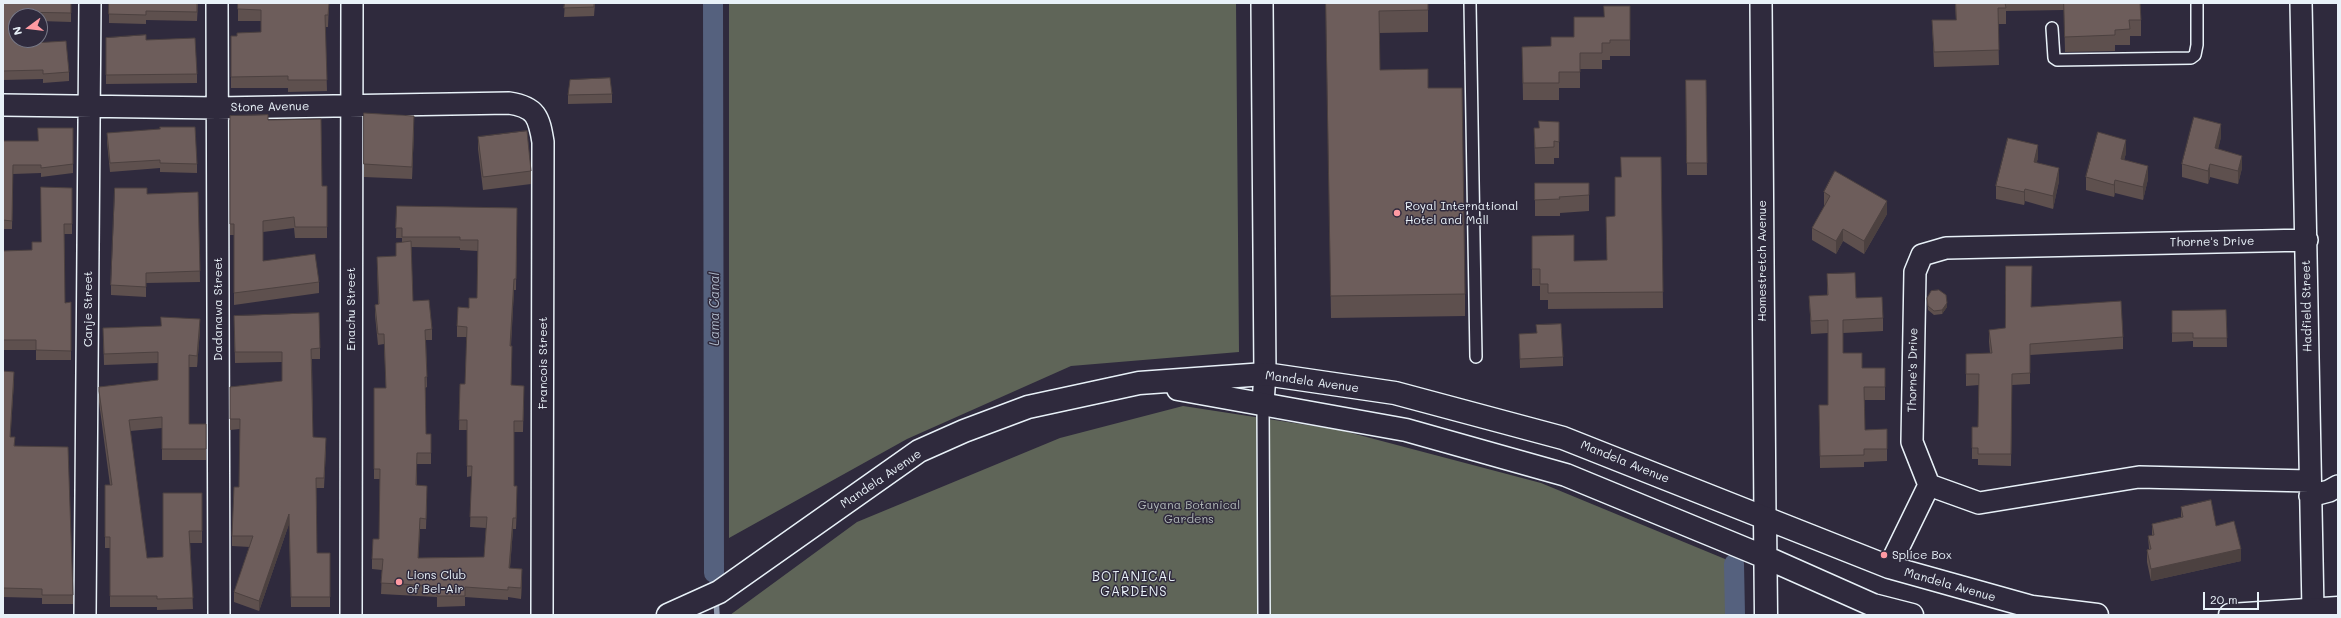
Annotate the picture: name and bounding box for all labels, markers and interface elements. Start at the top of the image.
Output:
north arrow [8,8,48,48]
text: N [9,25,25,37]
street label: Stone Avenue [231,99,309,115]
place label: Royal International Hotel and Mall [1405,199,1518,227]
street label: Homestretch Avenue [1755,200,1769,322]
marker: Royal International Hotel and Mall [1392,208,1402,218]
street label: Thorne's Drive [2170,234,2254,250]
street label: Dadanawa Street [211,257,225,361]
street label: Hadfield Street [2299,260,2315,352]
street label: Enachu Street [344,267,358,351]
street label: Canje Street [81,271,95,347]
water label: Lama Canal [707,272,723,346]
street label: Francois Street [536,317,550,409]
street label: Thorne's Drive [1905,328,1921,412]
street label: Mandela Avenue [1264,368,1360,396]
street label: Mandela Avenue [1578,438,1672,486]
street label: Mandela Avenue [838,447,924,511]
park label: Guyana Botanical Gardens [1138,498,1240,526]
place label: Splice Box [1892,548,1952,562]
marker: Splice Box [1879,550,1889,560]
street label: Mandela Avenue [1903,565,1997,605]
place label: Lions Club of Bel-Air [407,568,466,596]
district label: BOTANICAL GARDENS [1092,569,1176,600]
marker: Lions Club of Bel-Air [394,577,404,587]
scale bar [2205,584,2261,610]
text: 20 m [2210,591,2238,607]

